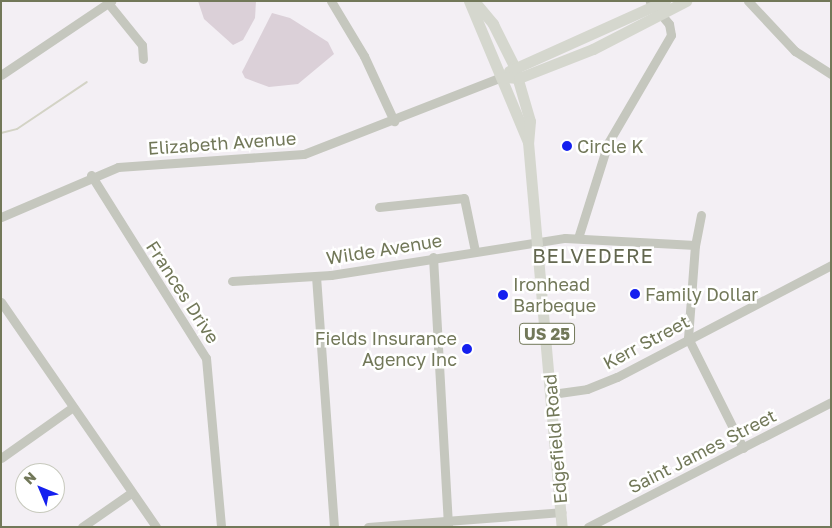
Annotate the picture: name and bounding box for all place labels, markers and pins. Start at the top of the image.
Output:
place label: Circle K [577,135,644,157]
marker: Circle K [561,140,573,152]
place label: Ironhead Barbeque [513,274,596,316]
place label: Family Dollar [645,283,758,305]
marker: Family Dollar [629,288,641,300]
marker: Ironhead Barbeque [497,289,509,301]
place label: Fields Insurance Agency Inc [315,328,457,370]
marker: Fields Insurance Agency Inc [461,343,473,355]

